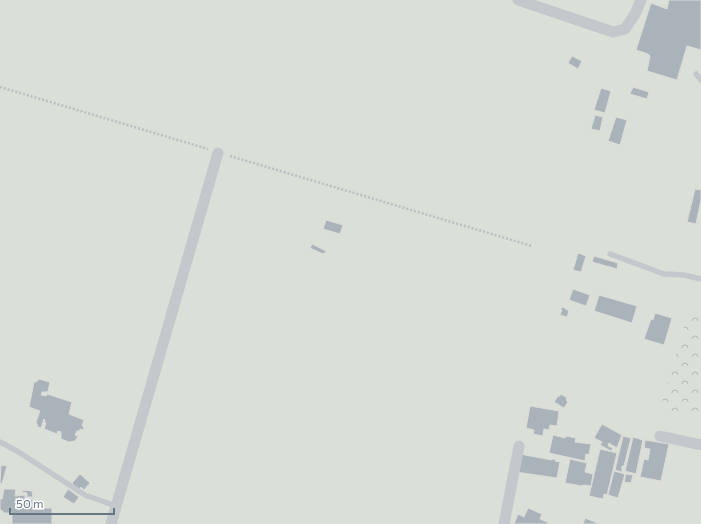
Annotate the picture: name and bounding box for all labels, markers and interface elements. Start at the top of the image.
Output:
scale bar [10,490,114,516]
text: 50 m [16,496,44,510]

